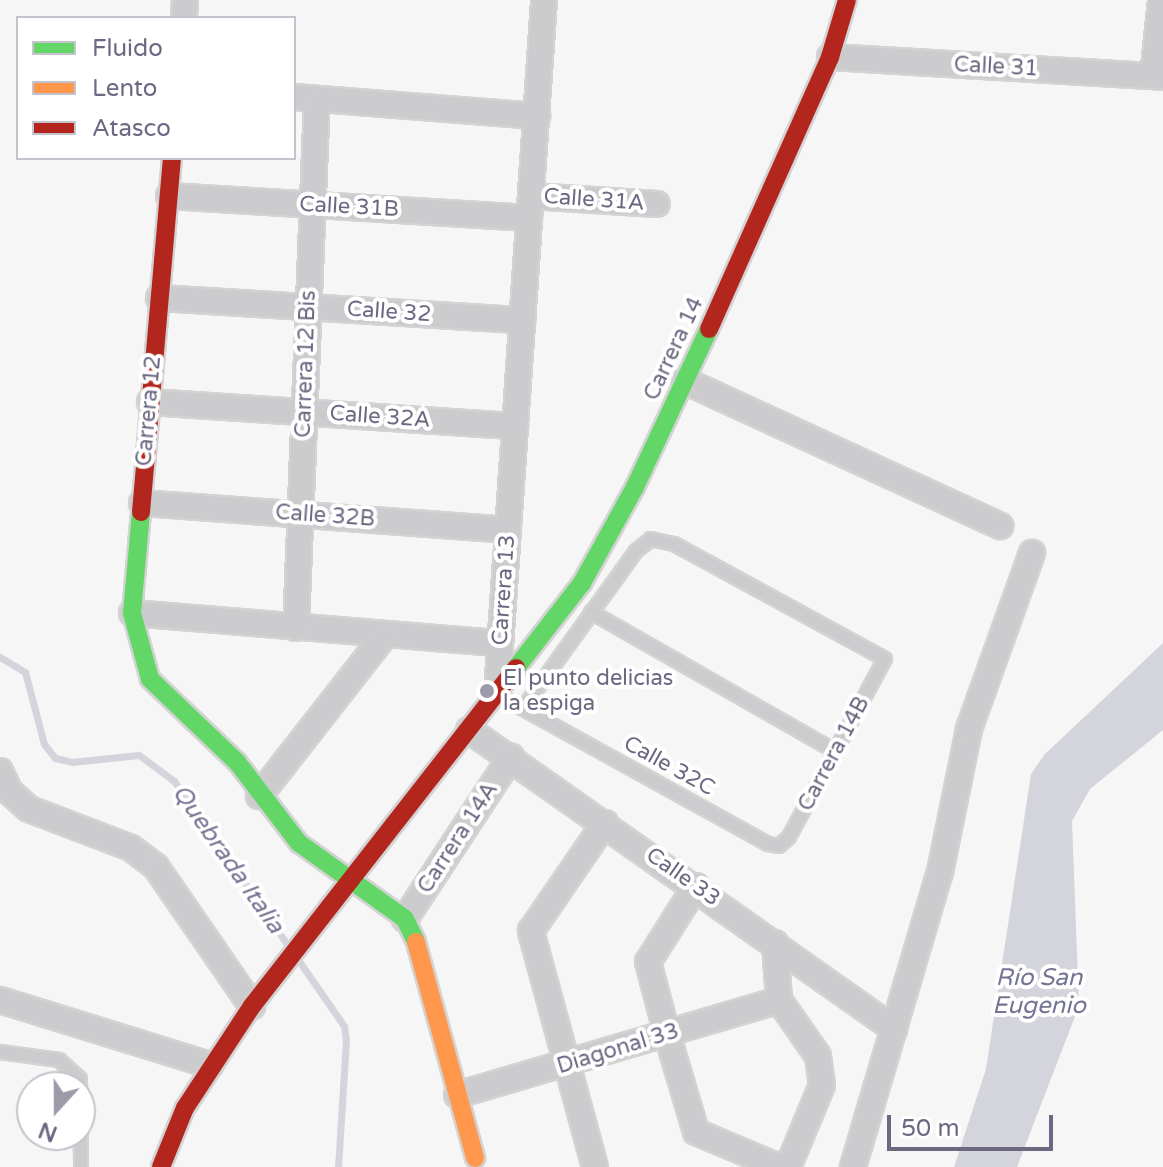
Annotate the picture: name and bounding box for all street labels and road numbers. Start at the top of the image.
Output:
street label: Calle 31 [953,52,1039,82]
street label: Calle 31A [543,183,645,217]
street label: Calle 31B [299,191,399,223]
street label: Carrera 12 Bis [290,290,322,438]
street label: Carrera 14 [639,293,709,405]
street label: Calle 32 [346,296,432,328]
street label: Carrera 12 [131,355,167,467]
street label: Calle 32A [329,400,431,434]
street label: Calle 32B [274,499,376,533]
street label: Carrera 13 [487,534,521,646]
street label: Carrera 14B [793,692,875,816]
street label: Calle 32C [619,730,719,802]
street label: Carrera 14A [412,777,504,899]
street label: Calle 33 [641,842,725,912]
street label: Diagonal 33 [554,1018,682,1080]

